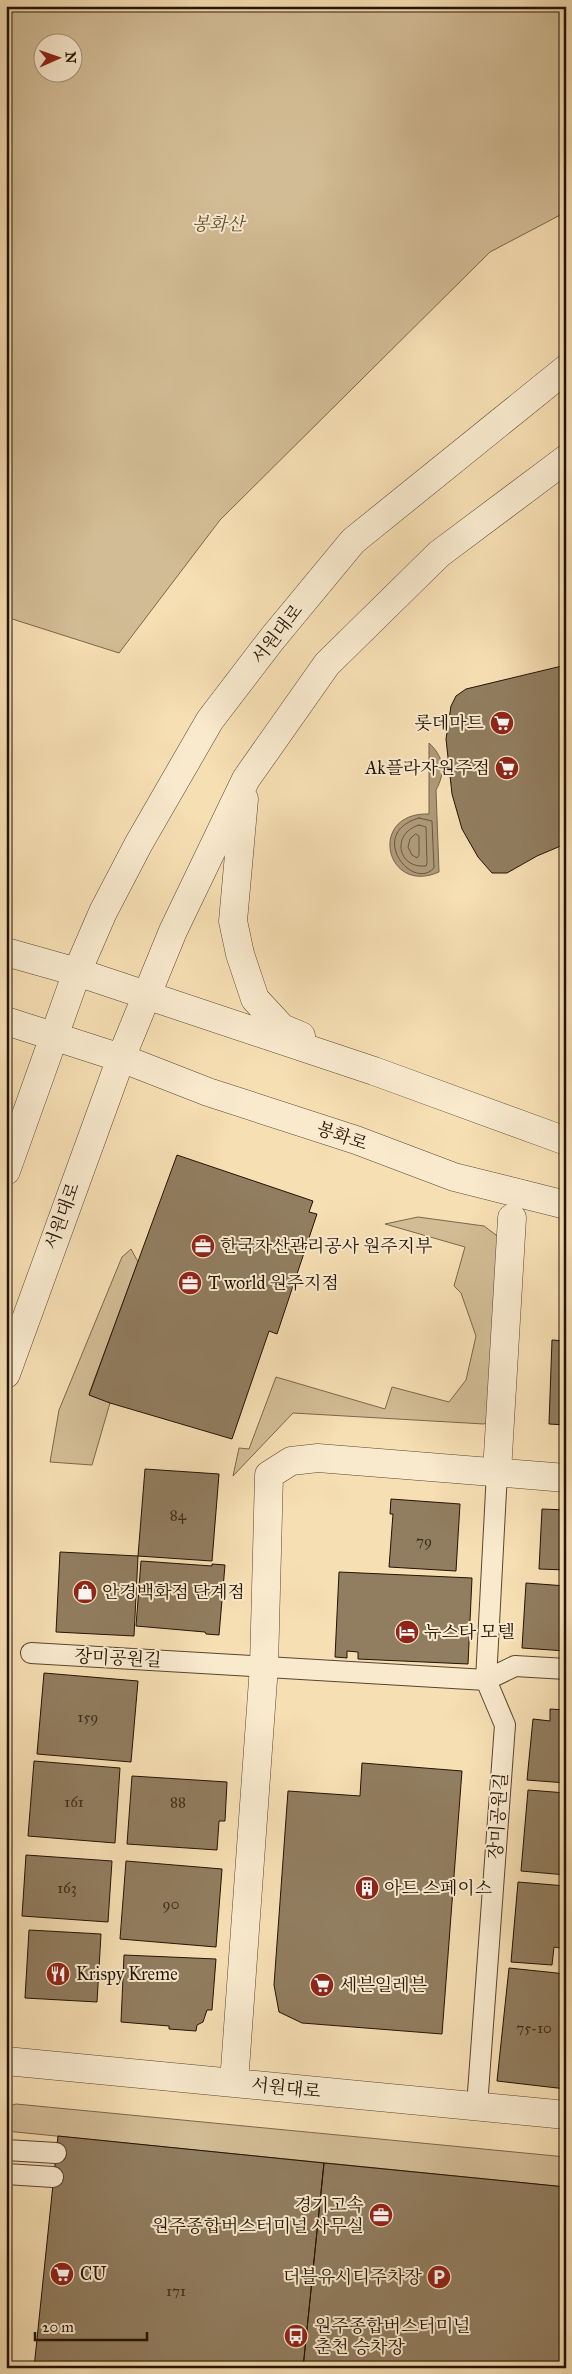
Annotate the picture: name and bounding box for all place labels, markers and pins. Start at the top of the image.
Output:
supermarket icon: 롯데마트 [489,710,515,736]
place label: 롯데마트 [414,712,485,734]
supermarket icon: Ak플라자원주점 [494,755,520,781]
place label: Ak플라자원주점 [364,757,490,779]
office icon: 한국자산관리공사 원주지부 [190,1233,216,1259]
place label: 한국자산관리공사 원주지부 [220,1235,433,1257]
office icon: T world 원주지점 [177,1270,203,1296]
place label: T world 원주지점 [208,1272,339,1294]
shop icon: 안경백화점 단계점 [72,1579,98,1605]
place label: 안경백화점 단계점 [102,1581,245,1603]
hotel icon: 뉴스타 모텔 [394,1619,420,1645]
place label: 뉴스타 모텔 [424,1621,515,1643]
building icon: 아트 스페이스 [354,1875,380,1901]
place label: 아트 스페이스 [384,1877,493,1899]
restaurant icon: Krispy Kreme [45,1961,71,1987]
place label: Krispy Kreme [76,1963,178,1985]
supermarket icon: 세븐일레븐 [309,1972,335,1998]
place label: 세븐일레븐 [340,1974,428,1996]
place label: 경기고속 원주종합버스터미널 사무실 [151,2194,364,2237]
office icon: 경기고속 원주종합버스터미널 사무실 [368,2202,394,2228]
supermarket icon: CU [49,2261,75,2287]
place label: CU [80,2263,107,2285]
parking icon: 더블유시티주차장 [426,2264,452,2290]
place label: 더블유시티주차장 [283,2266,423,2288]
place label: 원주종합버스터미널 춘천 승차장 [314,2315,471,2358]
bus stop icon: 원주종합버스터미널 춘천 승차장 [283,2323,309,2349]

